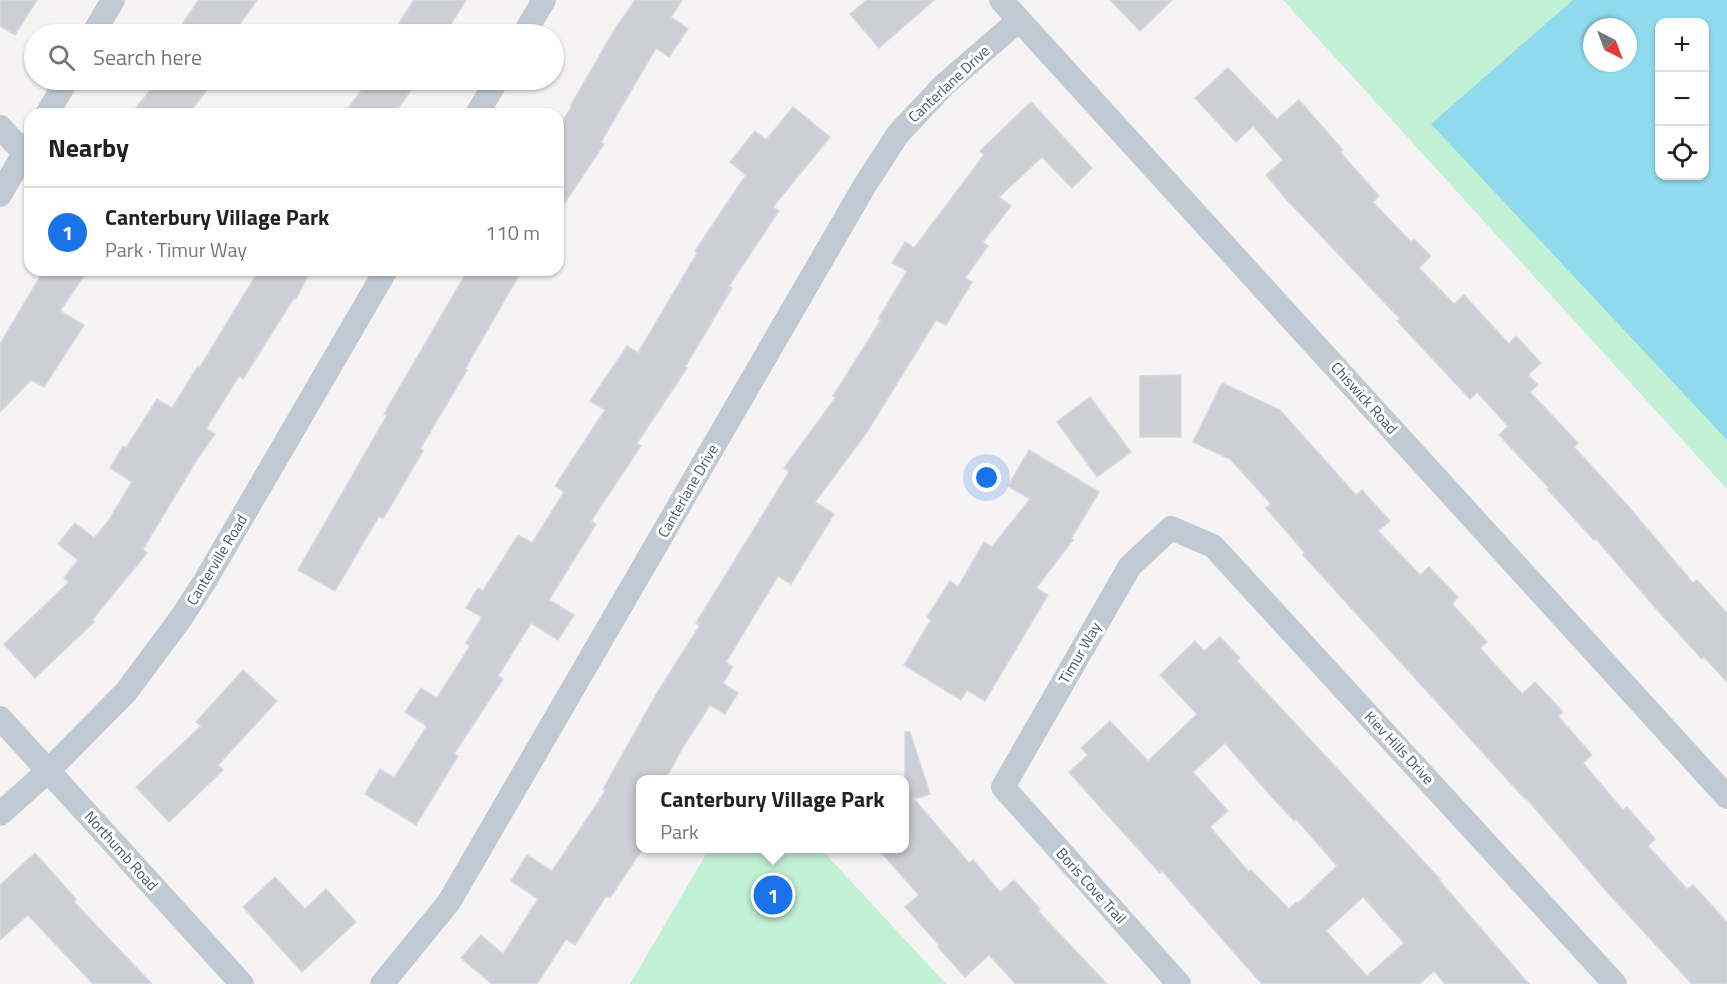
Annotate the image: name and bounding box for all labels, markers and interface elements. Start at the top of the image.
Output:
north arrow [1583,18,1637,72]
map controls [1655,18,1709,180]
button: + [1655,18,1709,72]
search box [24,24,564,90]
text: Search here [93,40,202,74]
street label: Canterlane Drive [903,40,995,128]
icon: search [45,41,78,74]
button: − [1655,72,1709,126]
button: locate [1655,126,1709,180]
text: Nearby [48,128,129,167]
text: Canterbury Village Park [105,200,329,234]
text: 1 [62,217,73,248]
text: 110 m [485,217,540,248]
text: Park · Timur Way [105,234,247,265]
street label: Chiswick Road [1326,356,1403,439]
street label: Canterlane Drive [651,440,724,542]
your location [972,463,1001,492]
street label: Canterville Road [180,510,253,610]
street label: Timur Way [1053,618,1107,688]
street label: Kiev Hills Drive [1359,706,1440,790]
popup [636,775,909,853]
text: Canterbury Village Park [660,782,885,816]
street label: Northumb Road [79,806,164,896]
text: Park [660,816,699,847]
street label: Boris Cove Trail [1051,842,1132,929]
pin: 1 [754,872,792,918]

